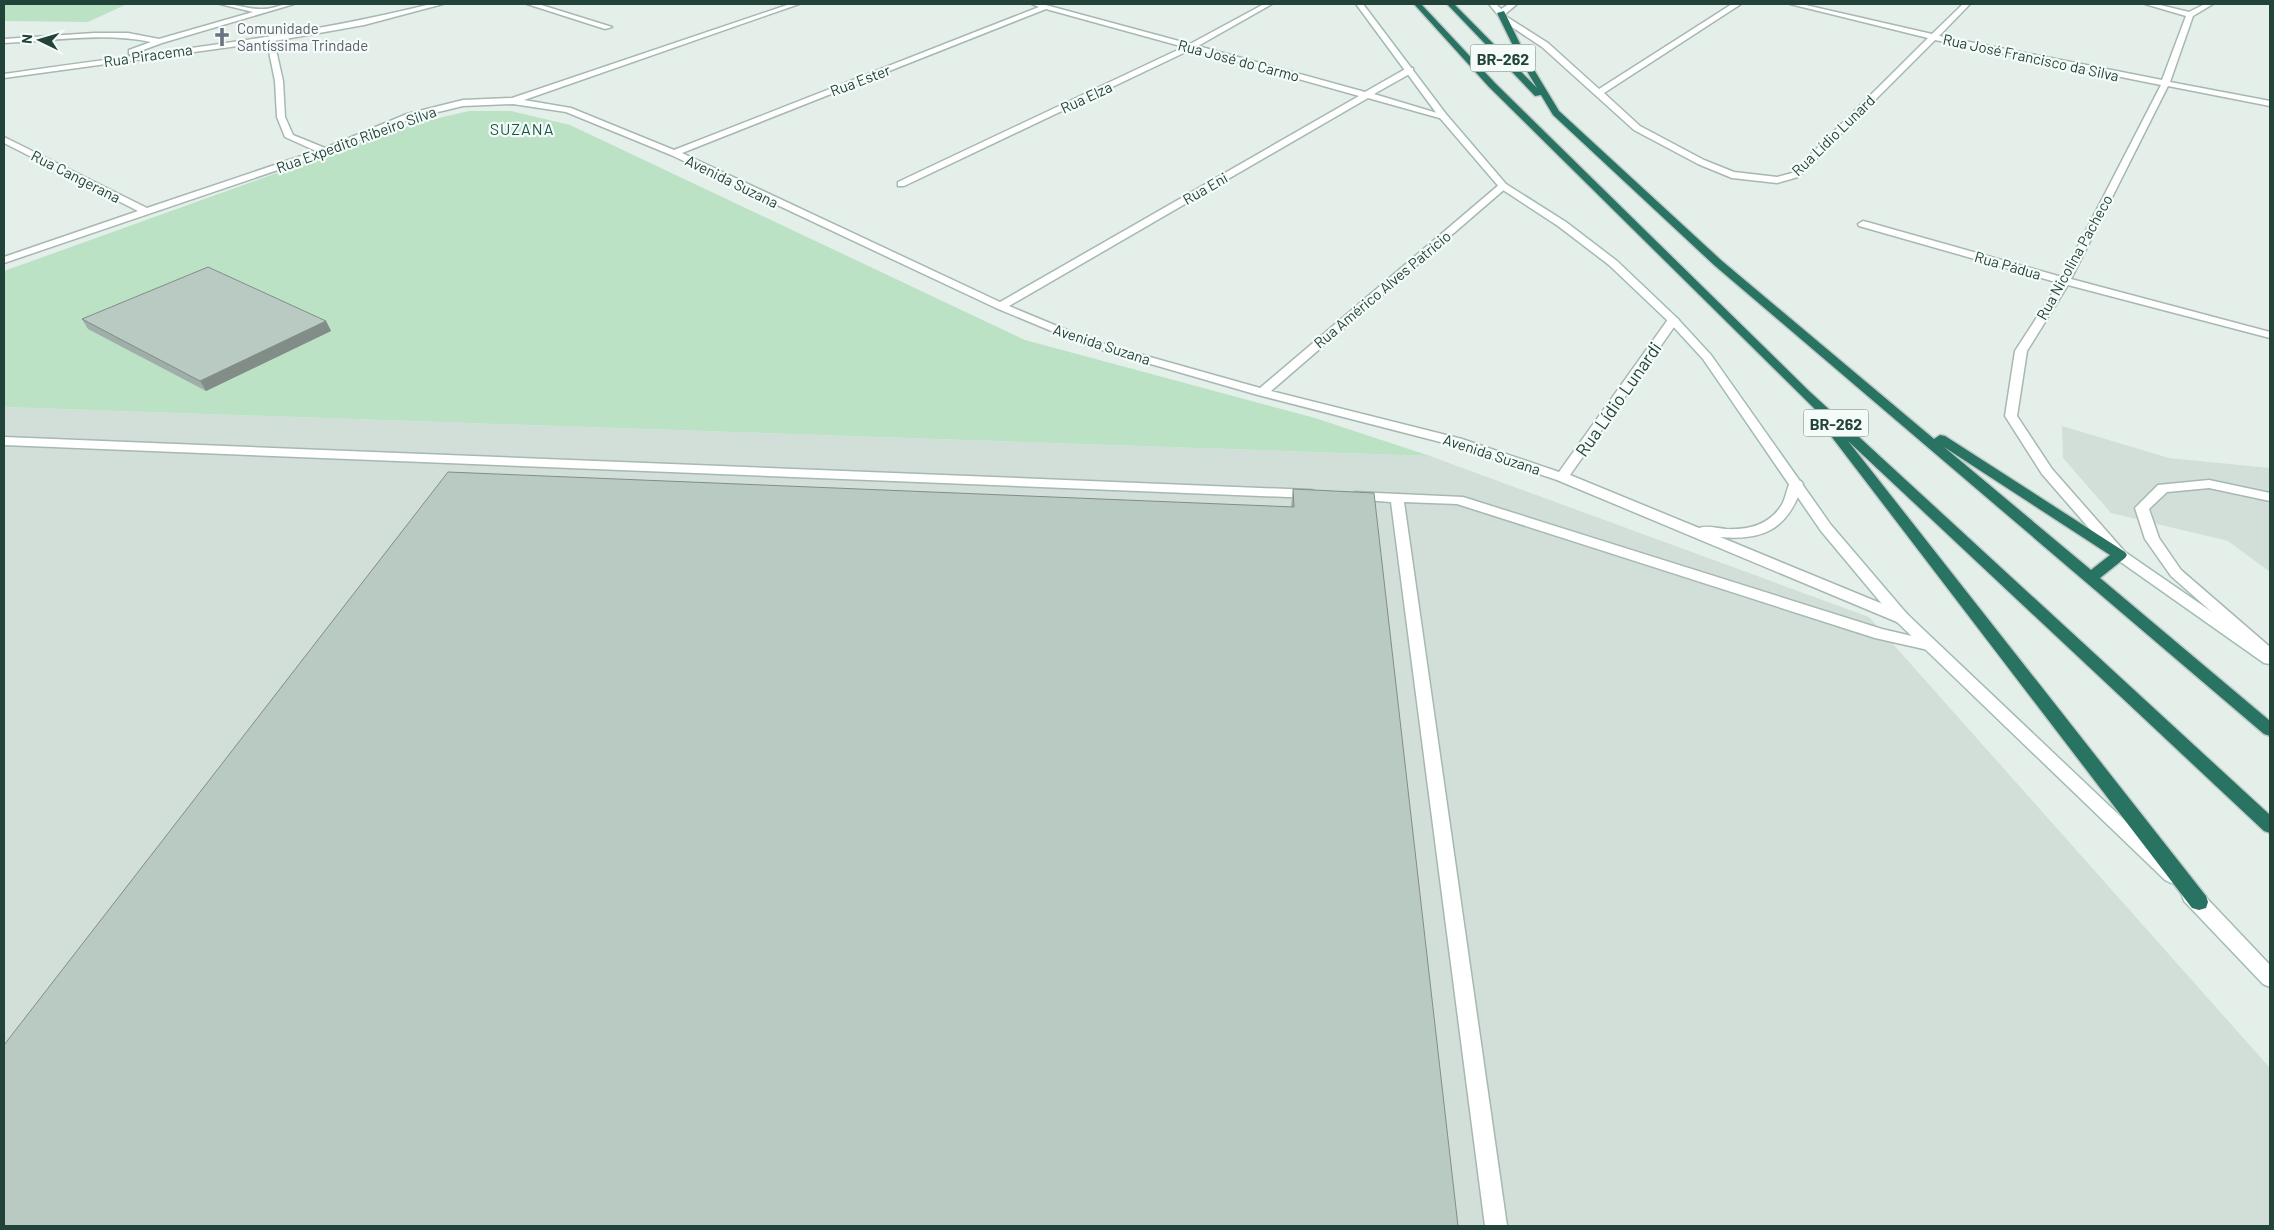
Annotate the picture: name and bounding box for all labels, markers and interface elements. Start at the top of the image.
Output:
north arrow [15,15,65,65]
place label: Comunidade Santíssima Trindade [237,19,368,54]
church icon: Comunidade Santíssima Trindade [211,26,233,48]
street label: Rua José Francisco da Silva [1941,30,2121,84]
text: N [18,33,35,44]
street label: Rua José do Carmo [1176,35,1302,85]
street label: Rua Piracema [102,40,194,70]
road number: BR-262 [1470,44,1536,72]
street label: Rua Ester [827,60,893,100]
street label: Rua Elza [1057,77,1115,117]
street label: Rua Lídio Lunard [1788,91,1878,179]
street label: Rua Expedito Ribeiro Silva [274,102,438,176]
district label: SUZANA [490,119,554,138]
street label: Rua Cangerana [28,146,124,206]
street label: Avenida Suzana [683,151,781,211]
street label: Rua Eni [1179,168,1231,208]
street label: Rua Nicolina Pacheco [2032,191,2116,323]
street label: Rua Américo Alves Patrício [1310,226,1454,352]
street label: Rua Pádua [1973,247,2043,283]
street label: Avenida Suzana [1051,320,1153,368]
street label: Rua Lídio Lunardi [1570,337,1666,461]
road number: BR-262 [1804,409,1868,436]
street label: Avenida Suzana [1441,430,1543,478]

